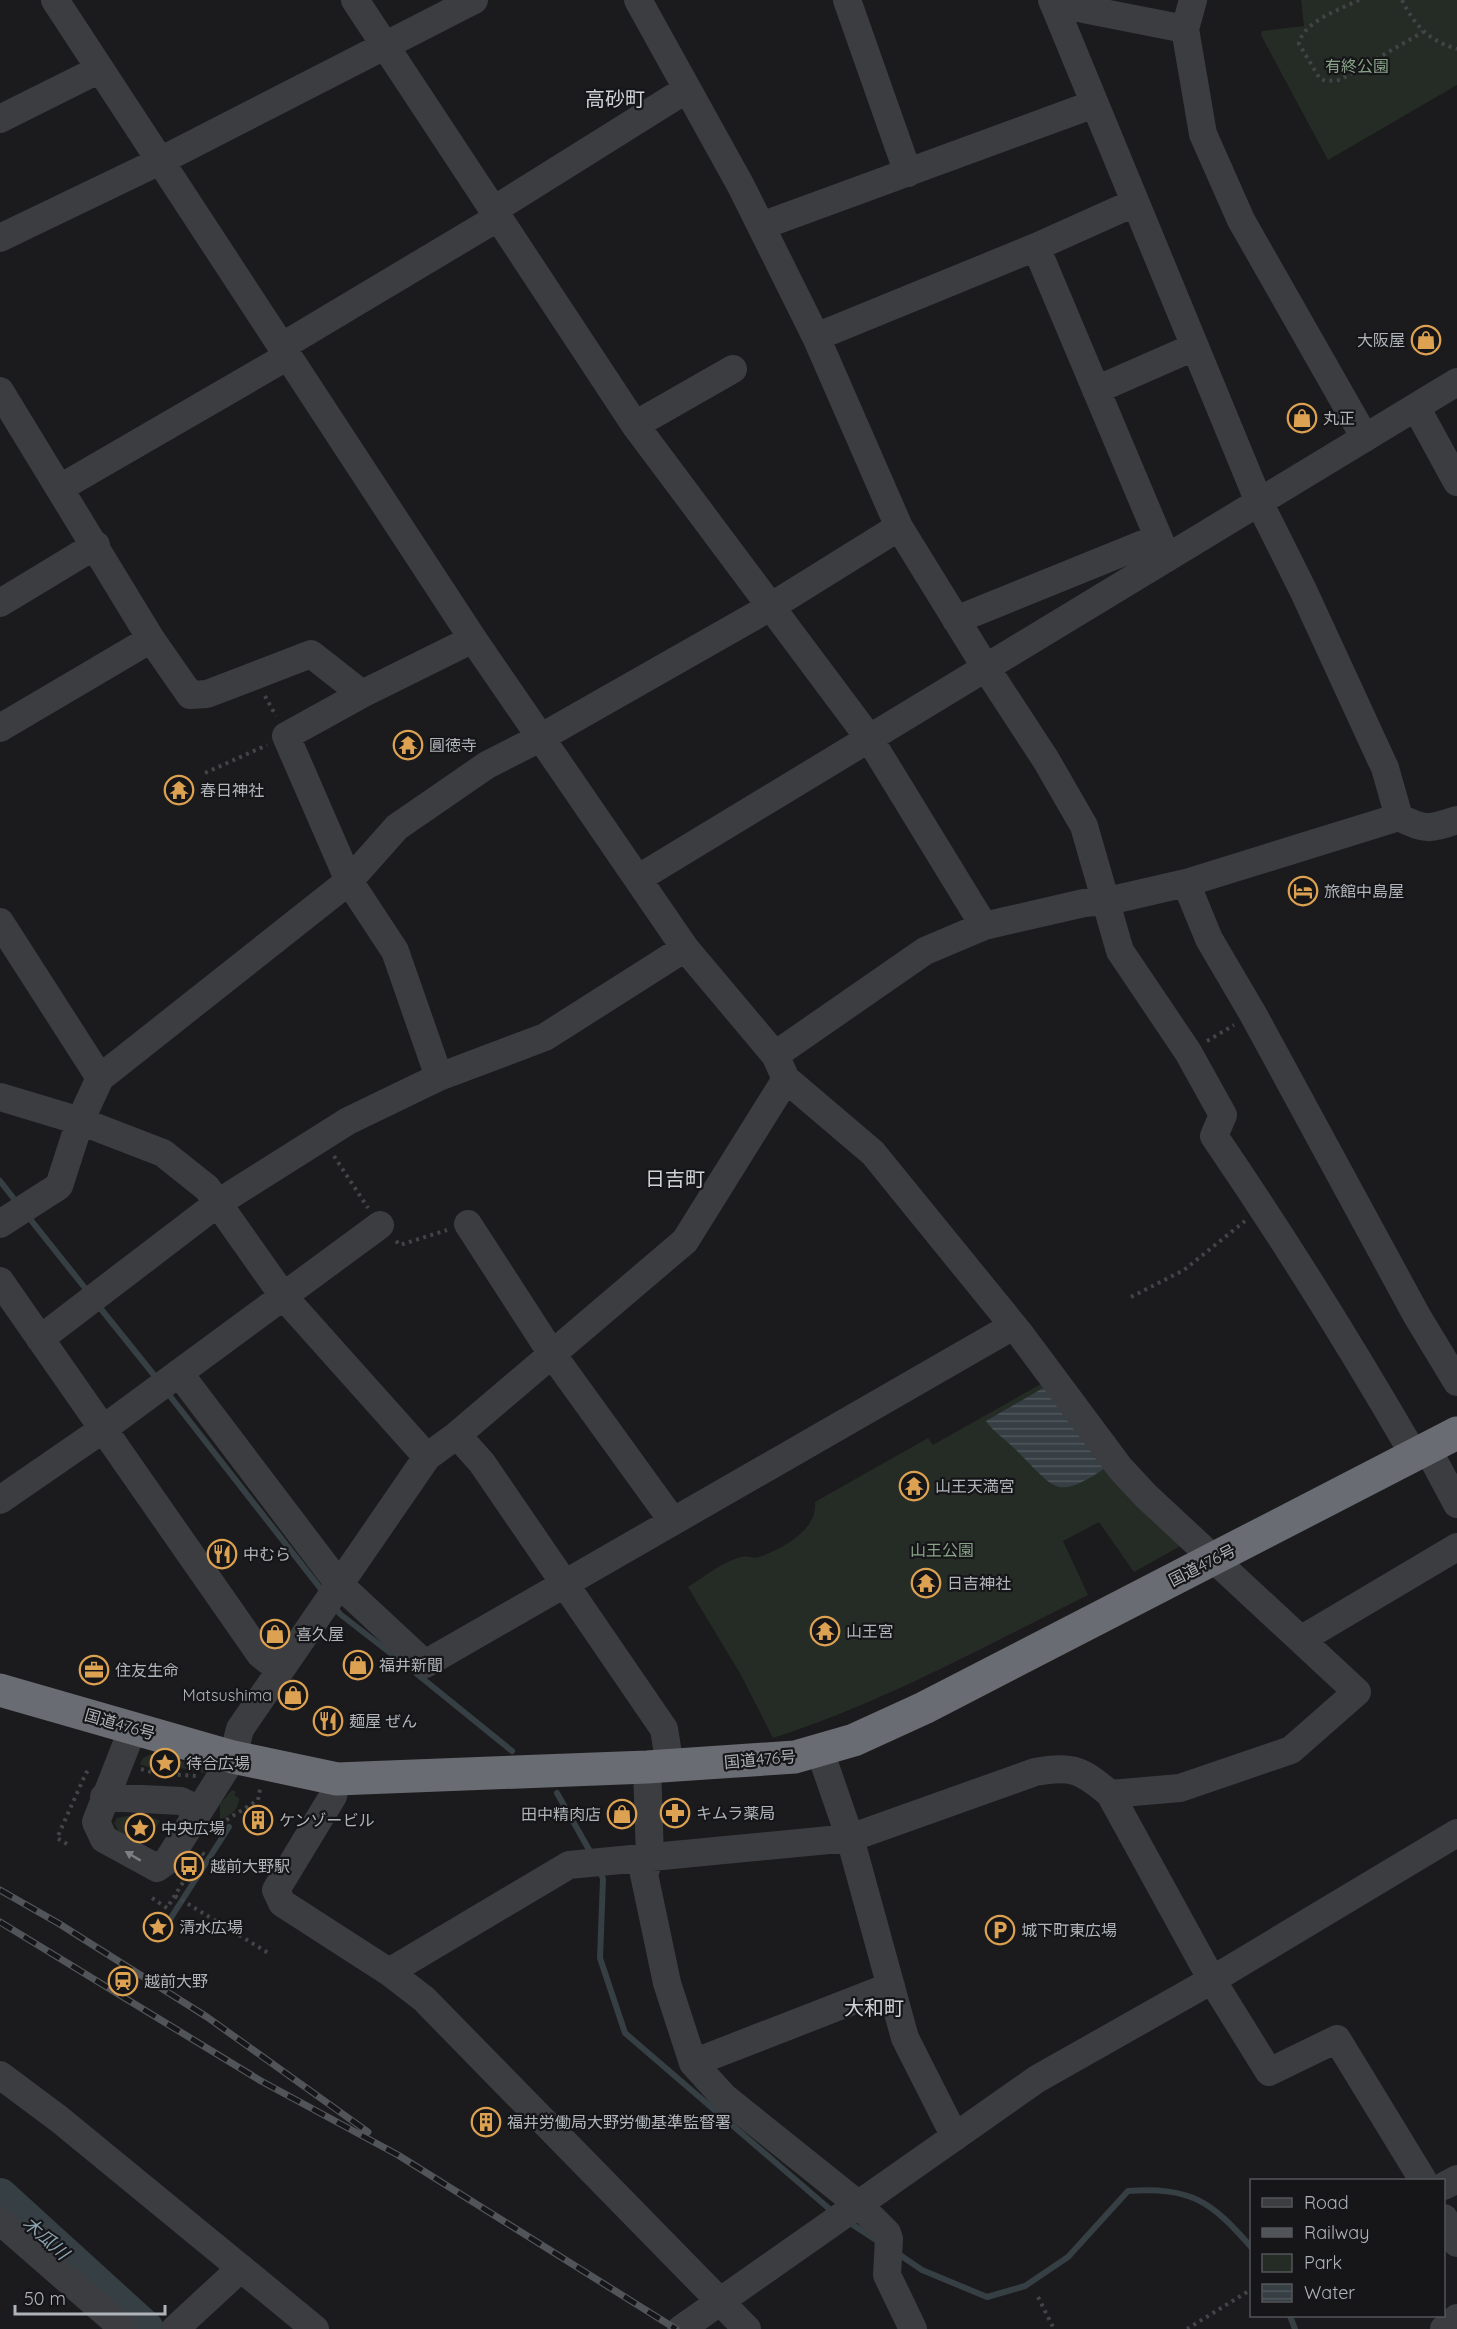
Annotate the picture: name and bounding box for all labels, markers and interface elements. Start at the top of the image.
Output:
park label: 有終公園 [1325,56,1389,76]
district label: 高砂町 [585,86,645,111]
shop icon: 大阪屋 [1410,324,1442,356]
place label: 大阪屋 [1357,330,1405,350]
shop icon: 丸正 [1286,402,1318,434]
place label: 丸正 [1323,408,1355,428]
temple icon: 圓徳寺 [392,729,424,761]
place label: 圓徳寺 [429,735,477,755]
temple icon: 春日神社 [163,774,195,806]
place label: 春日神社 [200,780,264,800]
hotel icon: 旅館中島屋 [1287,875,1319,907]
place label: 旅館中島屋 [1324,881,1404,901]
district label: 日吉町 [645,1166,705,1191]
temple icon: 山王天満宮 [898,1470,930,1502]
place label: 山王天満宮 [935,1476,1015,1496]
restaurant icon: 中むら [206,1538,238,1570]
park label: 山王公園 [910,1540,974,1560]
street label: 国道476号 [1165,1540,1239,1590]
place label: 中むら [243,1544,291,1564]
temple icon: 日吉神社 [910,1567,942,1599]
place label: 日吉神社 [947,1573,1011,1593]
temple icon: 山王宮 [809,1615,841,1647]
shop icon: 喜久屋 [259,1618,291,1650]
place label: 山王宮 [846,1621,894,1641]
place label: 喜久屋 [296,1624,344,1644]
shop icon: 福井新聞 [342,1649,374,1681]
office icon: 住友生命 [78,1654,110,1686]
place label: 福井新聞 [379,1655,443,1675]
place label: 住友生命 [115,1660,179,1680]
shop icon: Matsushima [277,1679,309,1711]
place label: Matsushima [182,1685,272,1705]
street label: 国道476号 [82,1704,158,1744]
restaurant icon: 麺屋 ぜん [312,1705,344,1737]
place label: 麺屋 ぜん [349,1711,417,1731]
street label: 国道476号 [723,1746,797,1772]
place icon: 待合広場 [149,1747,181,1779]
place label: 待合広場 [186,1753,250,1773]
pharmacy icon: キムラ薬局 [659,1797,691,1829]
shop icon: 田中精肉店 [606,1798,638,1830]
place label: キムラ薬局 [696,1803,775,1823]
building icon: ケンゾービル [242,1804,274,1836]
place label: 田中精肉店 [521,1804,601,1824]
place label: ケンゾービル [279,1810,375,1830]
place icon: 中央広場 [124,1812,156,1844]
place label: 中央広場 [161,1818,225,1838]
bus stop icon: 越前大野駅 [173,1850,205,1882]
one-way arrow [124,1851,141,1861]
place label: 越前大野駅 [210,1856,290,1876]
place icon: 清水広場 [142,1911,174,1943]
parking icon: 城下町東広場 [984,1914,1016,1946]
place label: 清水広場 [179,1917,243,1937]
place label: 城下町東広場 [1021,1920,1117,1940]
station icon: 越前大野 [107,1965,139,1997]
place label: 越前大野 [144,1971,208,1991]
district label: 大和町 [844,1995,904,2020]
building icon: 福井労働局大野労働基準監督署 [470,2106,502,2138]
place label: 福井労働局大野労働基準監督署 [507,2112,731,2132]
legend [1250,2179,1445,2317]
text: Road [1304,2191,1349,2214]
water label: 木瓜川 [18,2211,75,2266]
text: Railway [1304,2221,1370,2244]
text: Park [1304,2251,1342,2274]
scale bar [15,2278,165,2316]
text: Water [1304,2281,1355,2304]
text: 50 m [24,2287,66,2310]

